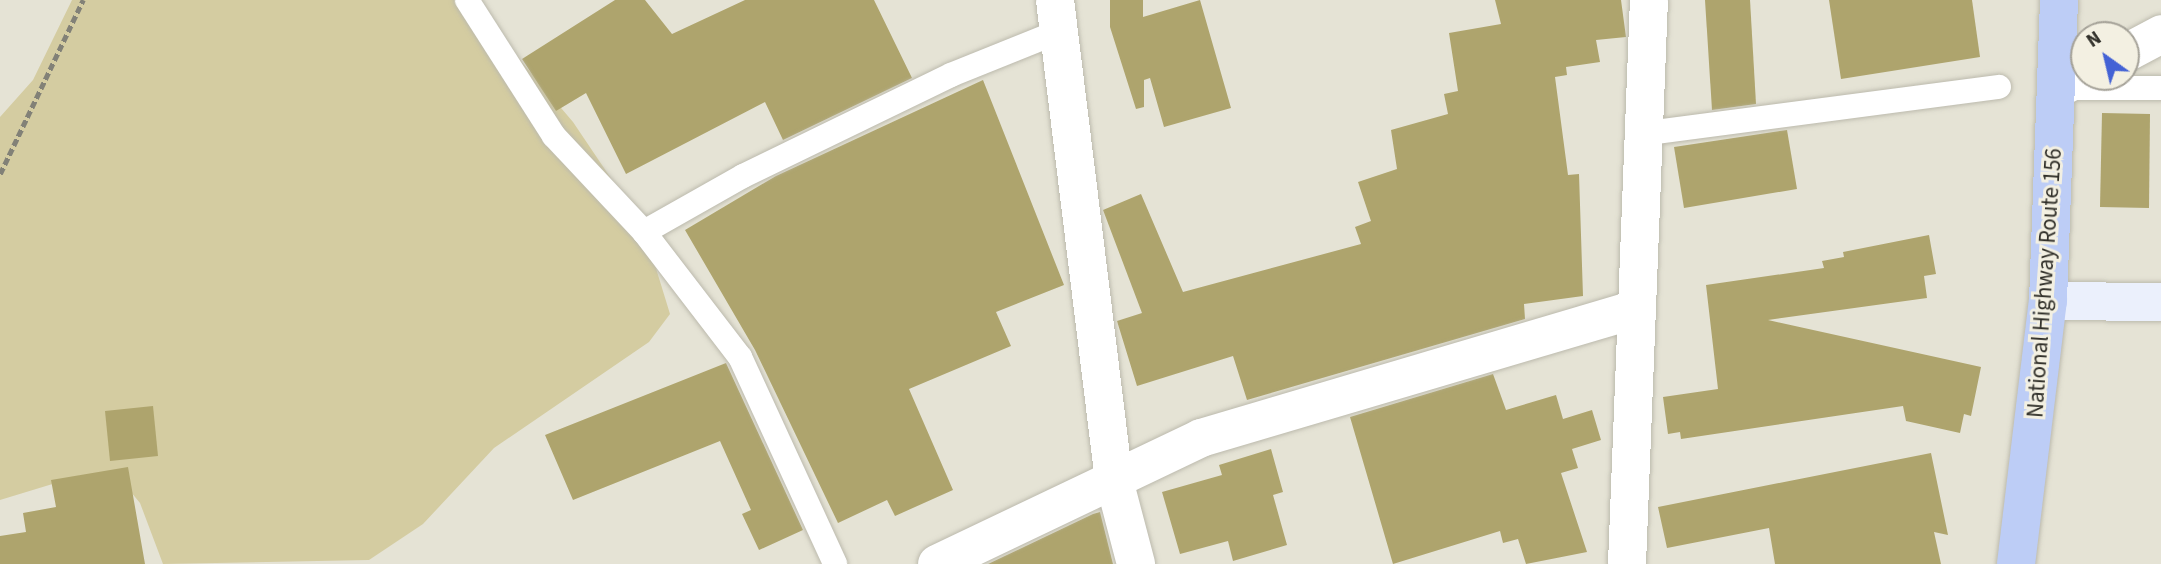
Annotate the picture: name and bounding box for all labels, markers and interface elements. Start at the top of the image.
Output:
north arrow [2070,21,2140,91]
text: N [2081,25,2107,55]
street label: National Highway Route 156 [2022,147,2068,419]

